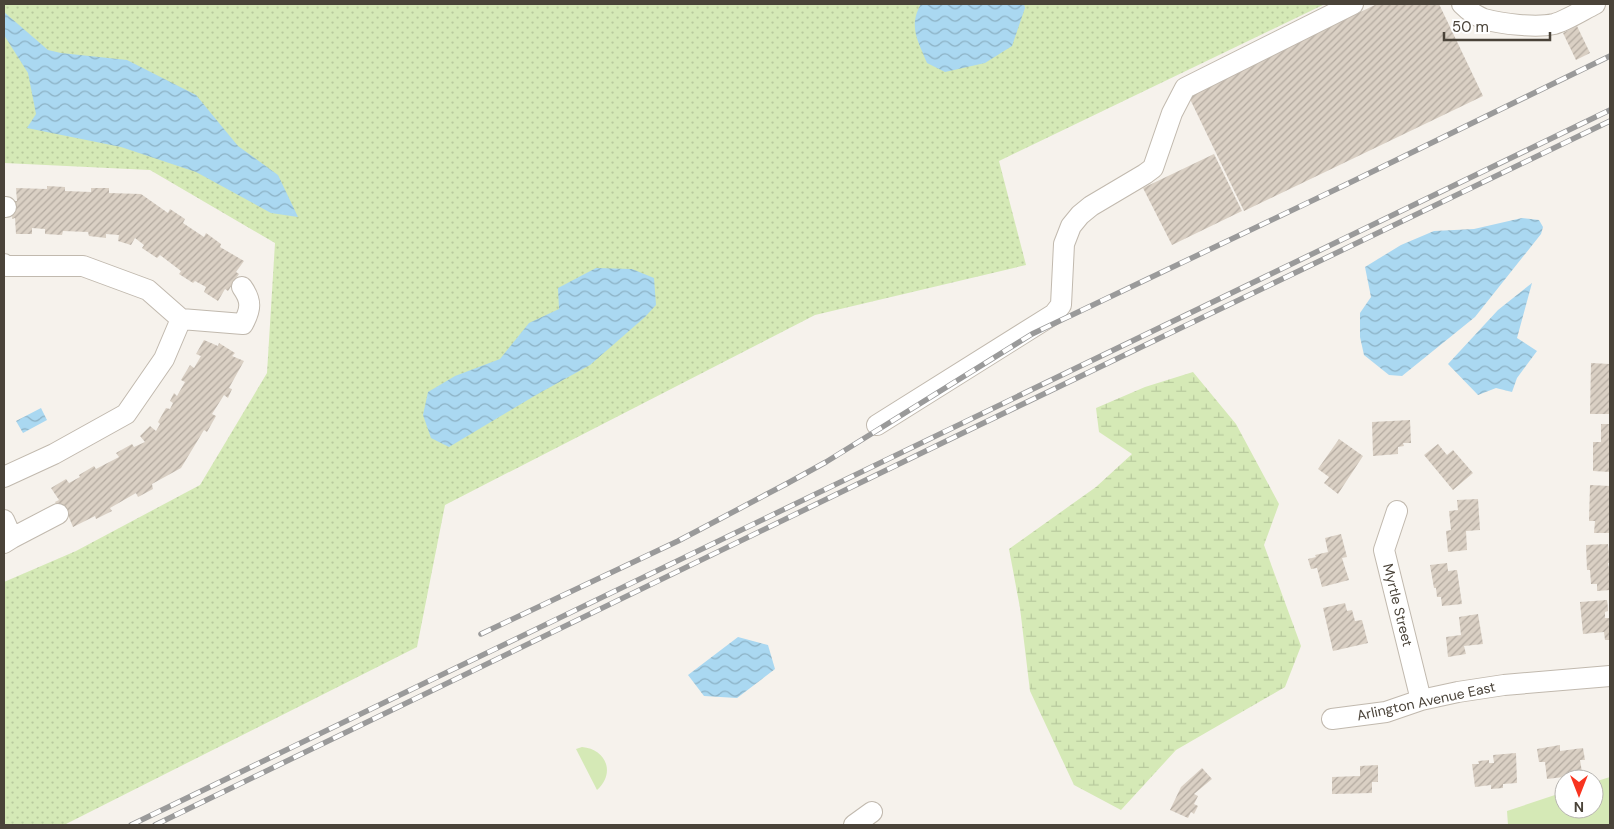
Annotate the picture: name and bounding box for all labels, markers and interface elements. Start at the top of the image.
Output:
scale bar [1444,10,1550,42]
text: 50 m [1452,17,1489,37]
street label: Myrtle Street [1379,562,1417,648]
street label: Arlington Avenue East [1355,678,1497,724]
north arrow [1554,769,1604,819]
text: N [1574,798,1584,816]

